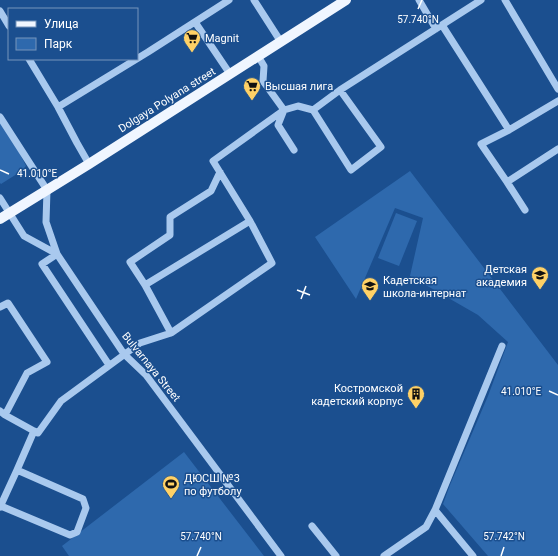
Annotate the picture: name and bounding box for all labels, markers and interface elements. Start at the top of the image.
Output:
legend [8,8,138,60]
text: 57.740°N [397,14,439,25]
text: Улица [44,17,79,31]
supermarket icon: Magnit [182,28,202,53]
place label: Magnit [205,32,240,45]
text: Парк [44,37,73,51]
street label: Dolgaya Polyana street [116,65,218,135]
supermarket icon: Высшая лига [242,76,262,101]
place label: Высшая лига [265,80,333,93]
text: 41.010°E [17,168,57,179]
place label: Детская академия [476,263,527,289]
school or university icon: Детская академия [530,265,550,290]
place label: Кадетская школа-интернат [383,274,467,300]
school or university icon: Кадетская школа-интернат [360,276,380,301]
street label: Bulvarnaya Street [119,330,183,405]
place label: Костромской кадетский корпус [311,382,403,408]
building icon: Костромской кадетский корпус [406,384,426,409]
text: 41.010°E [501,386,541,397]
place label: ДЮСШ №3 по футболу [184,472,242,498]
sports icon: ДЮСШ №3 по футболу [161,474,181,499]
text: 57.740°N [180,531,222,542]
text: 57.742°N [483,531,525,542]

